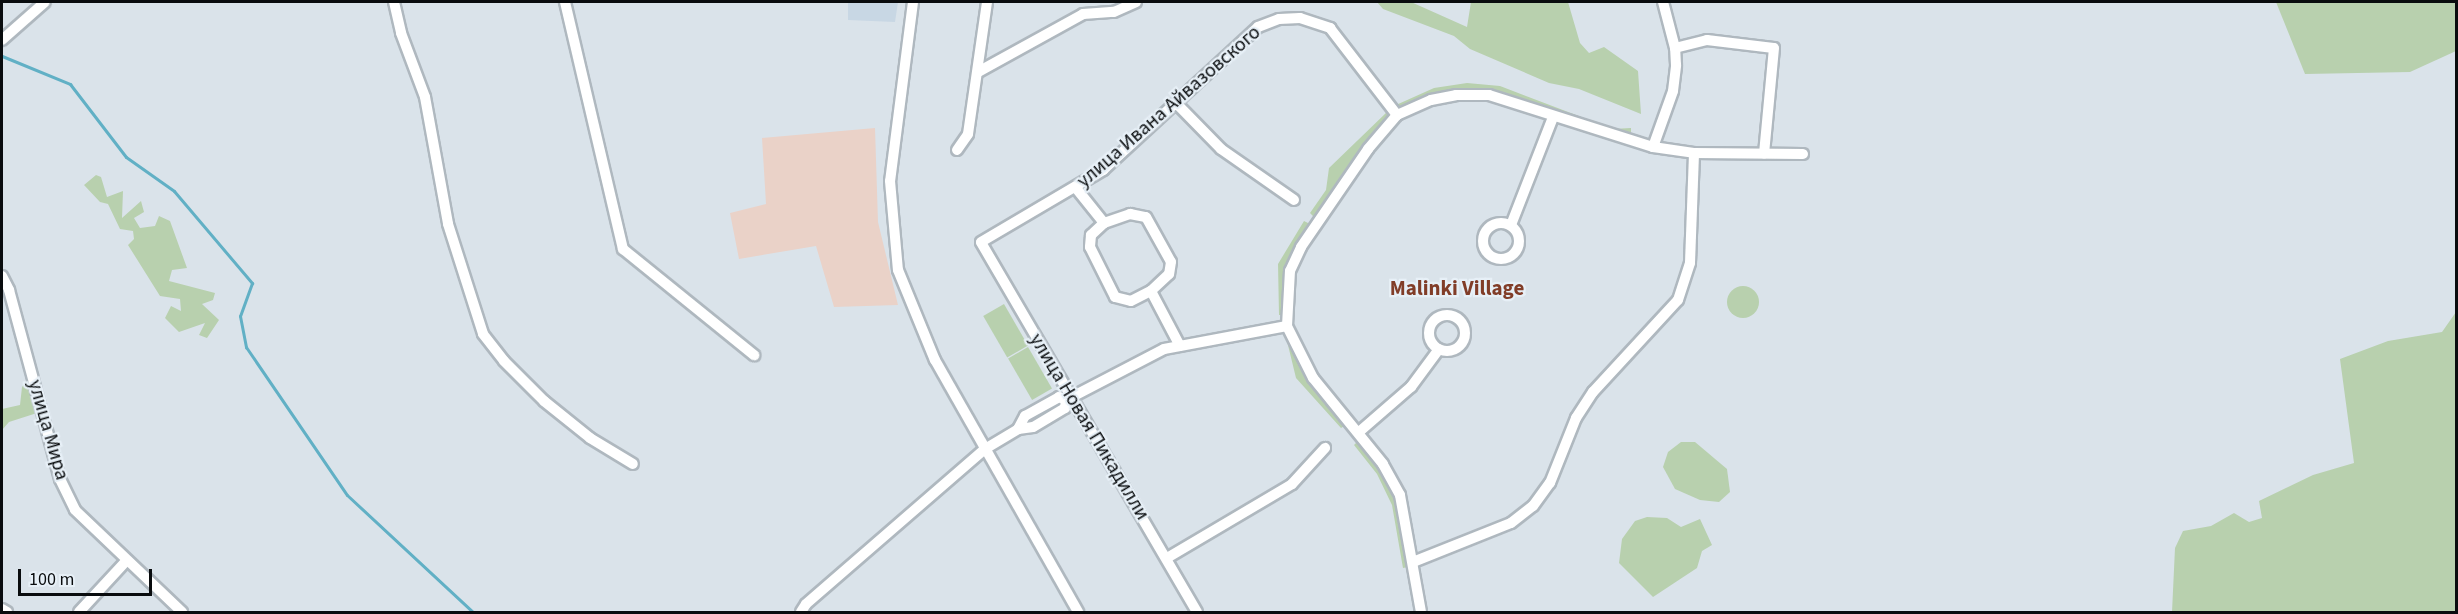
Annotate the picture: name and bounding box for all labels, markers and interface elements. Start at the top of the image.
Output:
street label: улица Ивана Айвазовского [1072,21,1266,193]
district label: Malinki Village [1390,275,1524,301]
street label: улица Новая Пикадилли [1024,329,1154,525]
street label: улица Мира [22,377,74,483]
scale bar [21,557,154,595]
text: 100 m [29,567,74,592]

